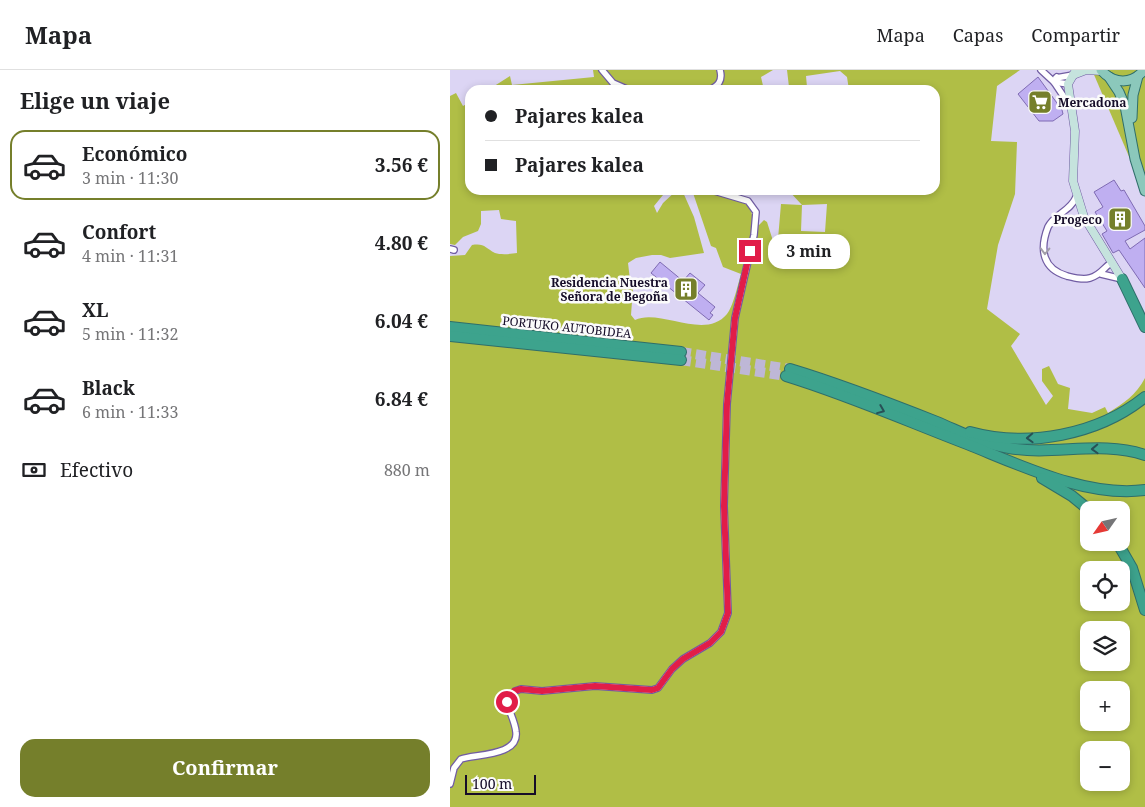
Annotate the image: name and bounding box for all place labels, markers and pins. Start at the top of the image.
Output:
supermarket icon: Mercadona [1027,89,1053,115]
place label: Mercadona [1058,94,1126,111]
building icon: Progeco [1107,206,1133,232]
place label: Progeco [1053,211,1102,228]
place label: Residencia Nuestra Señora de Begoña [551,274,668,305]
building icon: Residencia Nuestra Señora de Begoña [673,276,699,302]

